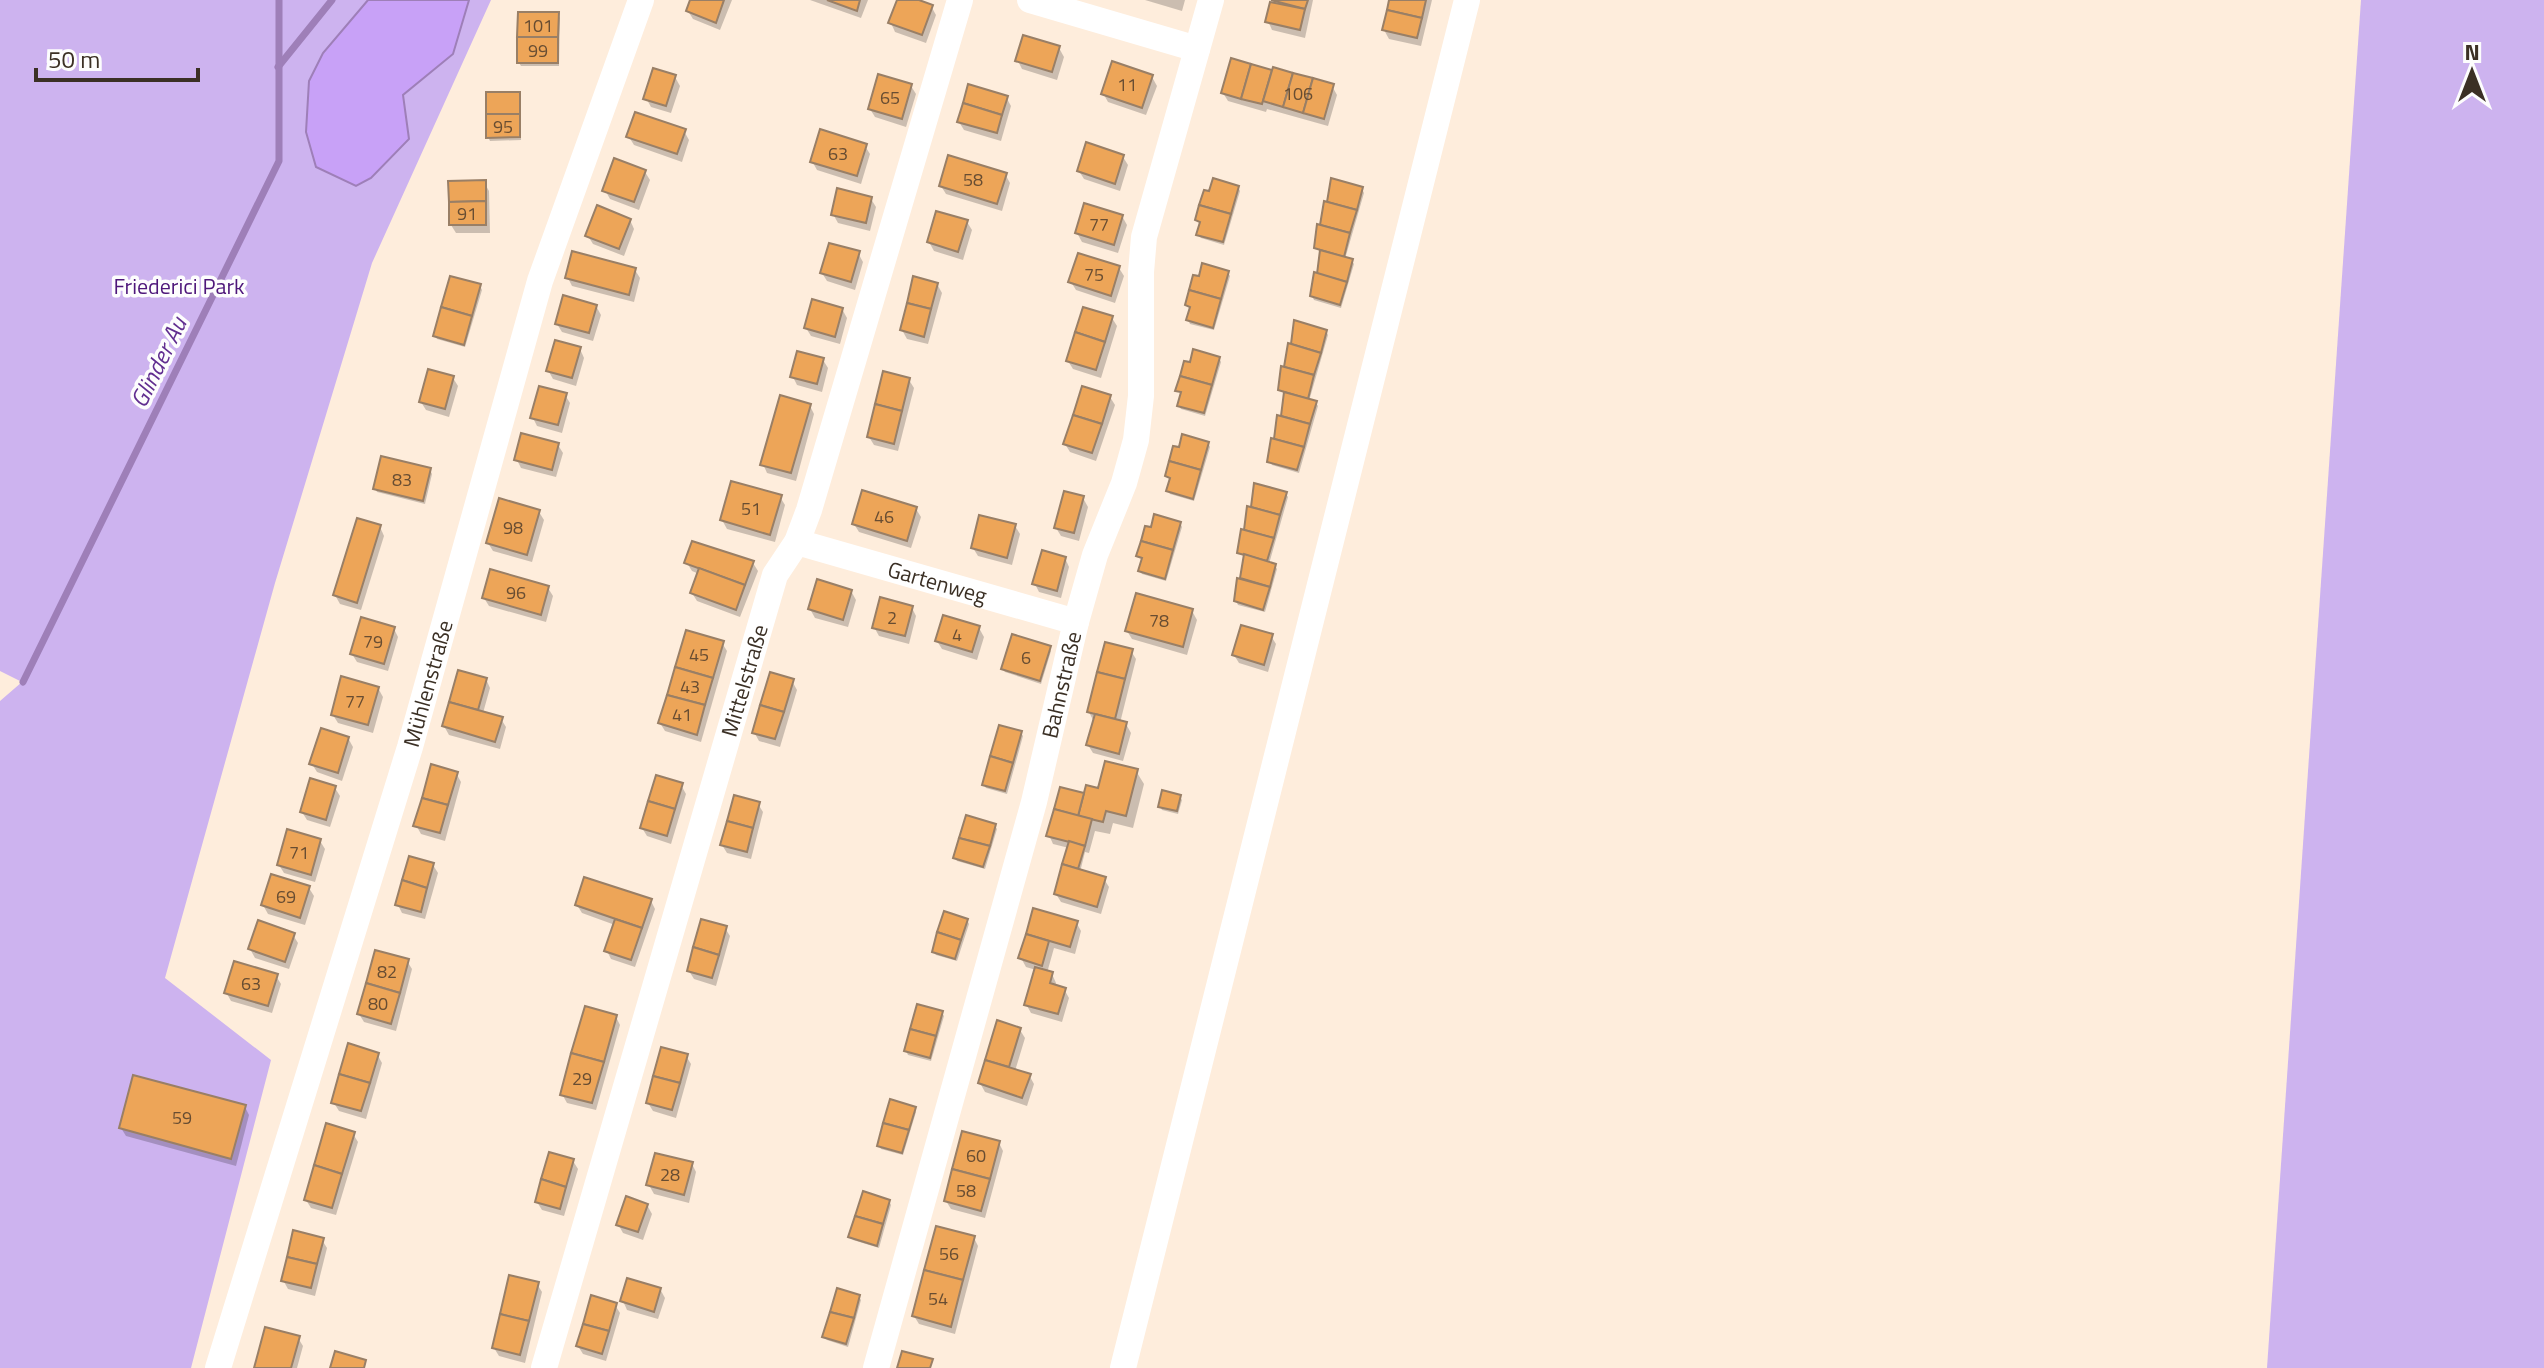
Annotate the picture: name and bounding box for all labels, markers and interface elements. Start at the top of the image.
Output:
house number: 101 [523,12,553,39]
scale bar [36,32,198,82]
north arrow [2432,32,2512,112]
text: N [2464,35,2480,69]
house number: 99 [528,37,548,64]
text: 50 m [48,41,100,77]
house number: 11 [1117,71,1137,98]
house number: 106 [1283,80,1313,107]
house number: 65 [880,84,900,111]
house number: 95 [493,113,513,140]
house number: 63 [828,140,848,167]
house number: 58 [963,166,983,193]
house number: 91 [457,200,477,227]
house number: 77 [1089,211,1109,238]
house number: 75 [1084,261,1104,288]
park label: Friederici Park [113,269,245,303]
water label: Glinder Au [121,309,196,413]
house number: 83 [392,466,412,493]
house number: 51 [741,495,761,522]
house number: 46 [874,503,894,530]
house number: 98 [503,514,523,541]
street label: Gartenweg [884,552,991,613]
house number: 96 [506,579,526,606]
house number: 2 [887,604,897,631]
house number: 78 [1149,607,1169,634]
street label: Mühlenstraße [394,616,462,751]
street label: Mittelstraße [712,620,777,741]
house number: 4 [952,621,962,648]
house number: 79 [363,628,383,655]
street label: Bahnstraße [1032,628,1090,742]
house number: 45 [689,641,709,668]
house number: 6 [1021,644,1031,671]
house number: 43 [680,673,700,700]
house number: 77 [345,688,365,715]
house number: 41 [672,701,692,728]
house number: 71 [289,839,309,866]
house number: 69 [276,883,296,910]
house number: 82 [377,958,397,985]
house number: 63 [241,970,261,997]
house number: 80 [368,990,388,1017]
house number: 29 [572,1065,592,1092]
house number: 59 [172,1104,192,1131]
house number: 60 [966,1142,986,1169]
house number: 28 [660,1161,680,1188]
house number: 58 [956,1177,976,1204]
house number: 56 [939,1240,959,1267]
house number: 54 [928,1285,948,1312]

